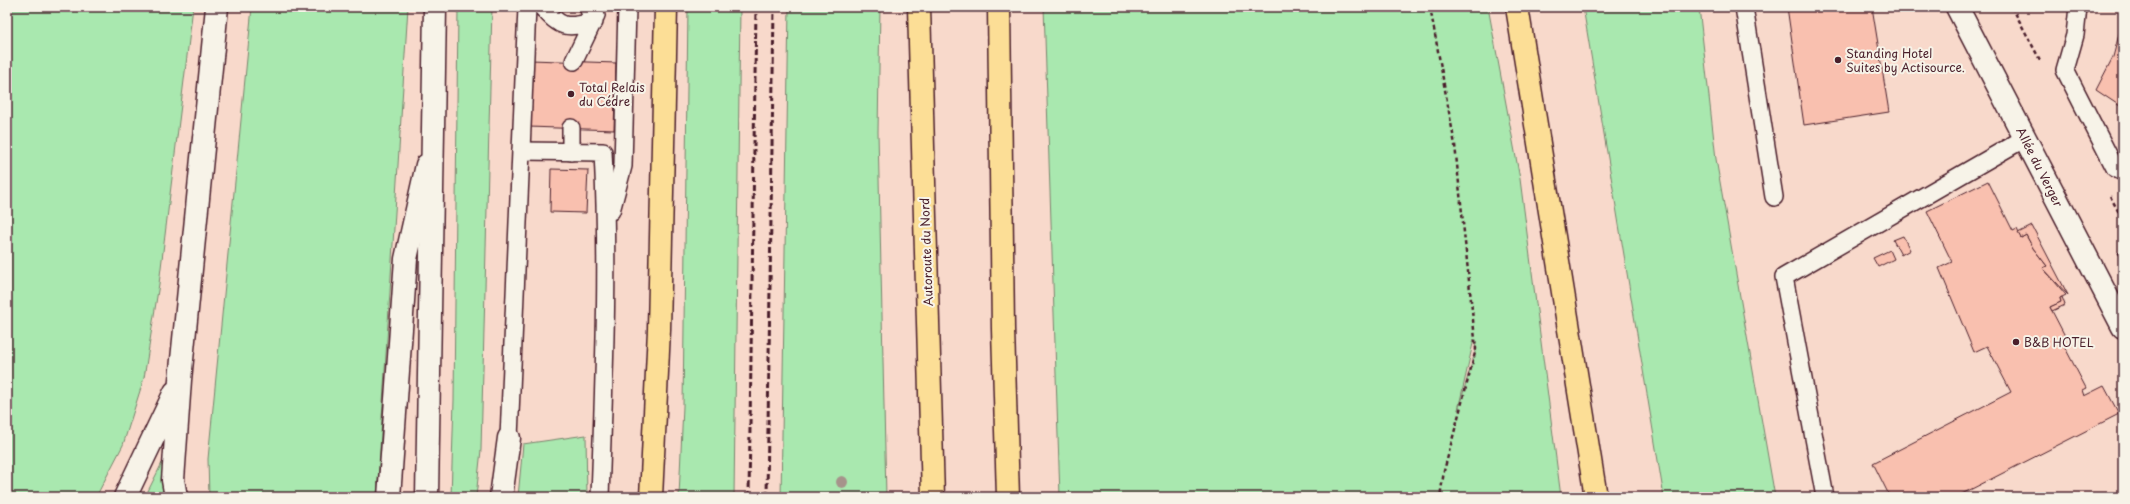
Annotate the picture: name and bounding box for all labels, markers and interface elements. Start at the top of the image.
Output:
place label: Standing Hotel Suites by Actisource. [1846,44,1965,76]
marker: Standing Hotel Suites by Actisource. [1833,55,1843,65]
place label: Total Relais du Cédre [579,78,645,110]
marker: Total Relais du Cédre [566,89,576,99]
street label: Allée du Verger [2012,124,2068,210]
street label: Autoroute du Nord [915,197,937,307]
place label: B&B HOTEL [2024,333,2094,351]
marker: B&B HOTEL [2011,337,2021,347]

